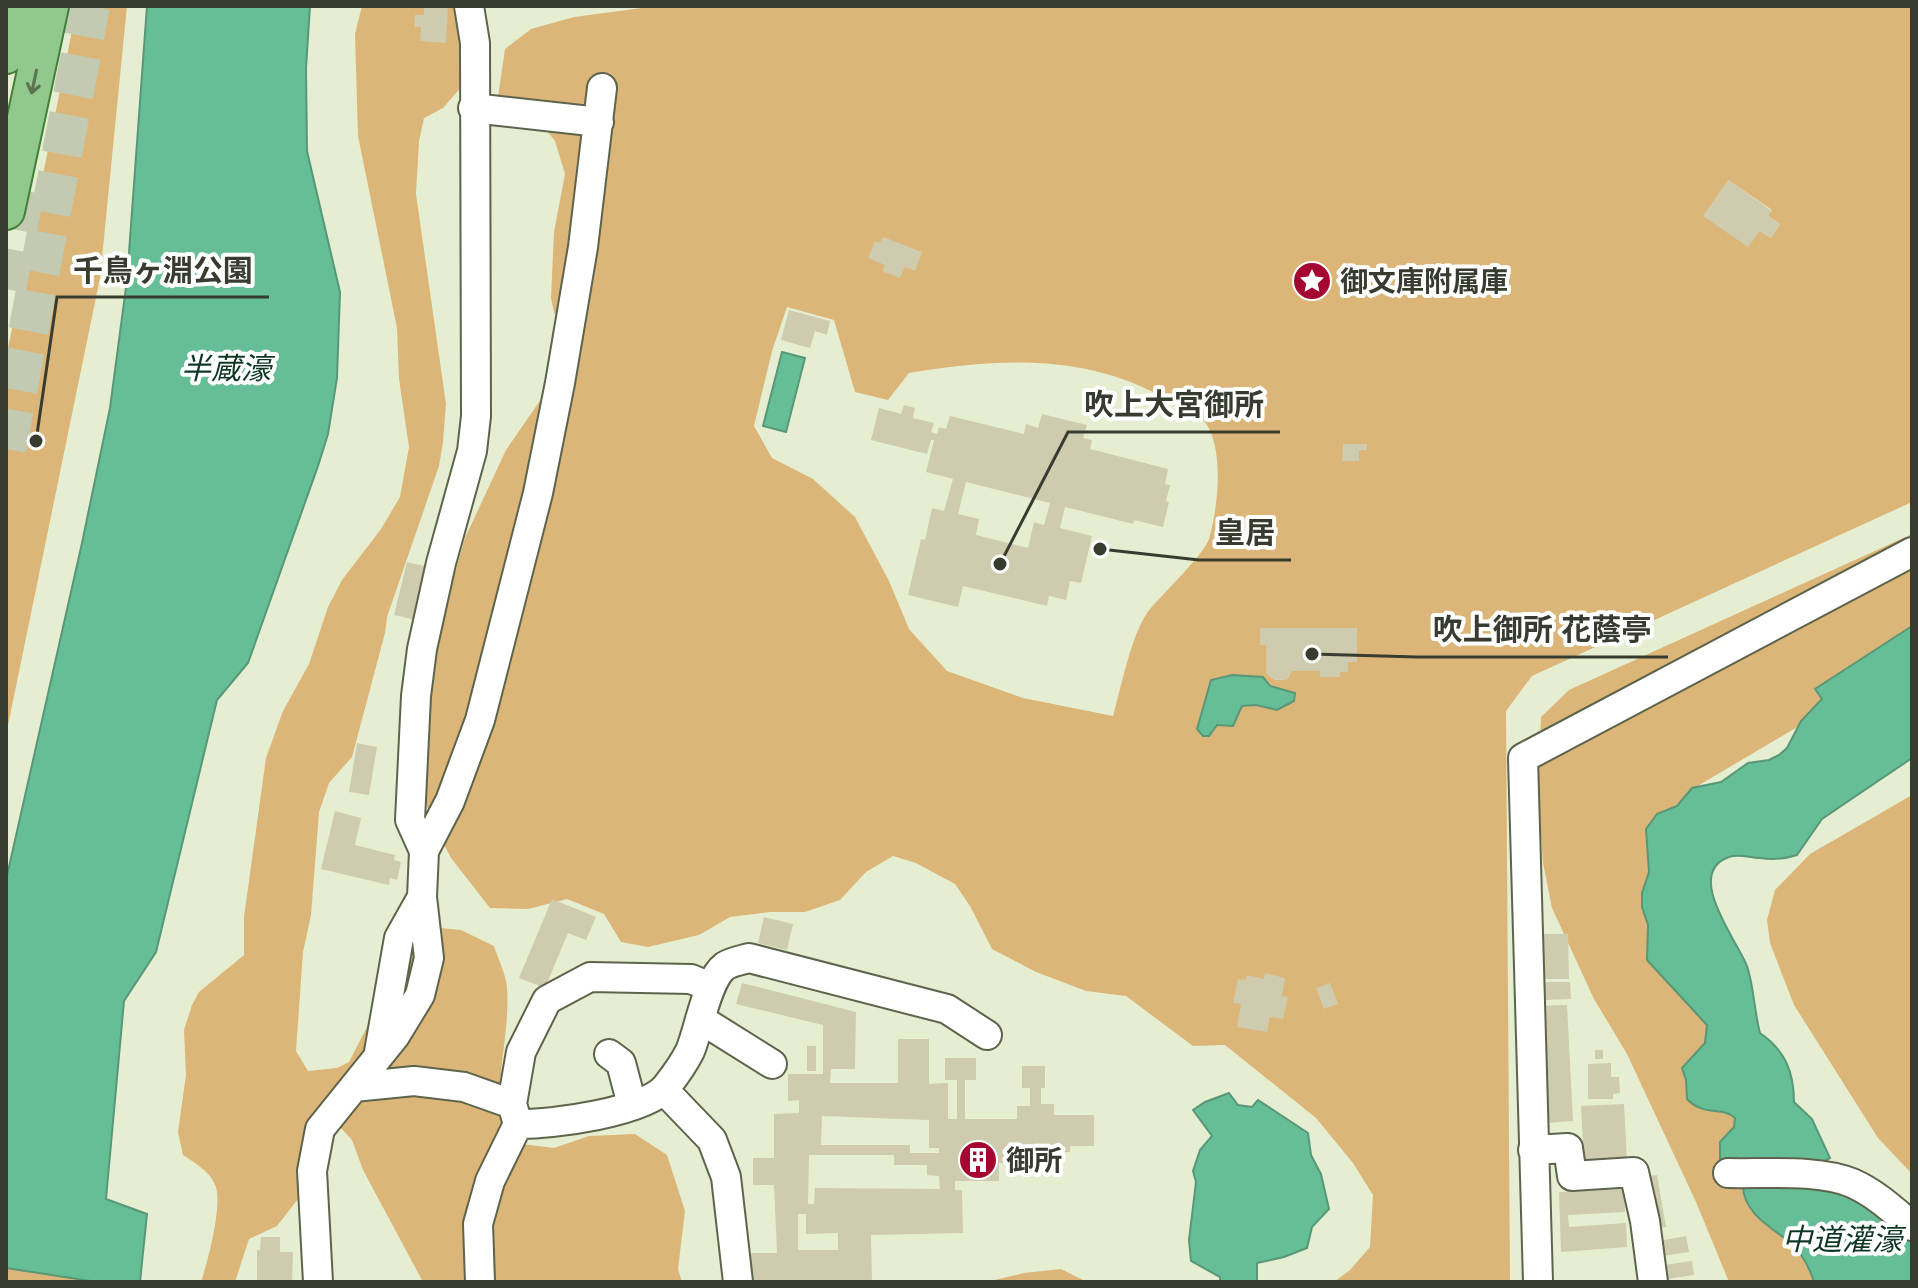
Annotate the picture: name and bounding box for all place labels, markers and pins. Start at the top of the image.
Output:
callout: 千鳥ヶ淵公園 [57,243,269,297]
place icon: 御文庫附属庫 [1291,260,1333,302]
place label: 御文庫附属庫 [1340,264,1508,298]
callout: 吹上大宮御所 [1068,378,1280,432]
callout: 皇居 [1199,506,1291,560]
callout: 吹上御所 花蔭亭 [1417,603,1668,657]
building icon: 御所 [957,1139,999,1181]
place label: 御所 [1006,1143,1062,1177]

